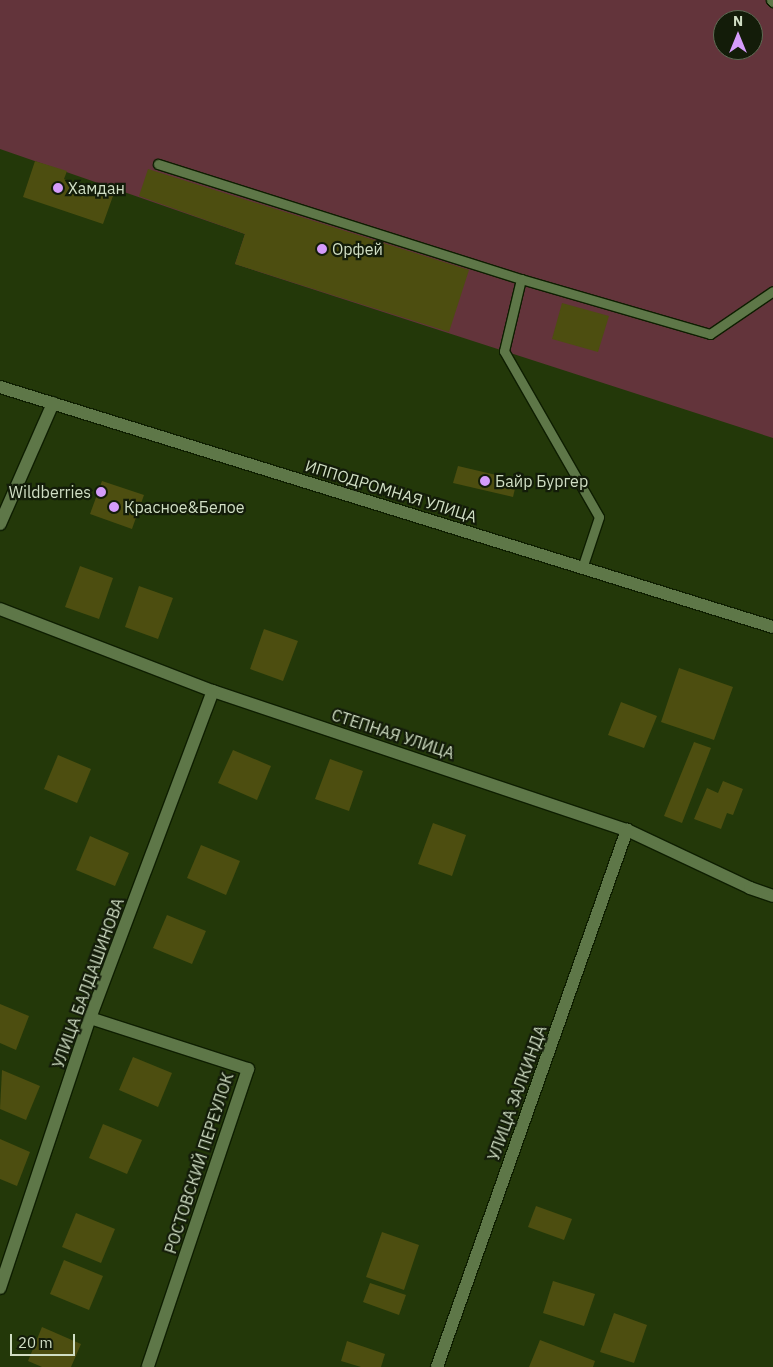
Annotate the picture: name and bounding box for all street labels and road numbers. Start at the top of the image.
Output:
street label: ИППОДРОМНАЯ УЛИЦА [303,456,479,526]
street label: СТЕПНАЯ УЛИЦА [329,705,457,763]
street label: УЛИЦА БАЛДАШИНОВА [48,895,128,1071]
street label: УЛИЦА ЗАЛКИНДА [484,1023,550,1163]
street label: РОСТОВСКИЙ ПЕРЕУЛОК [161,1070,237,1256]

